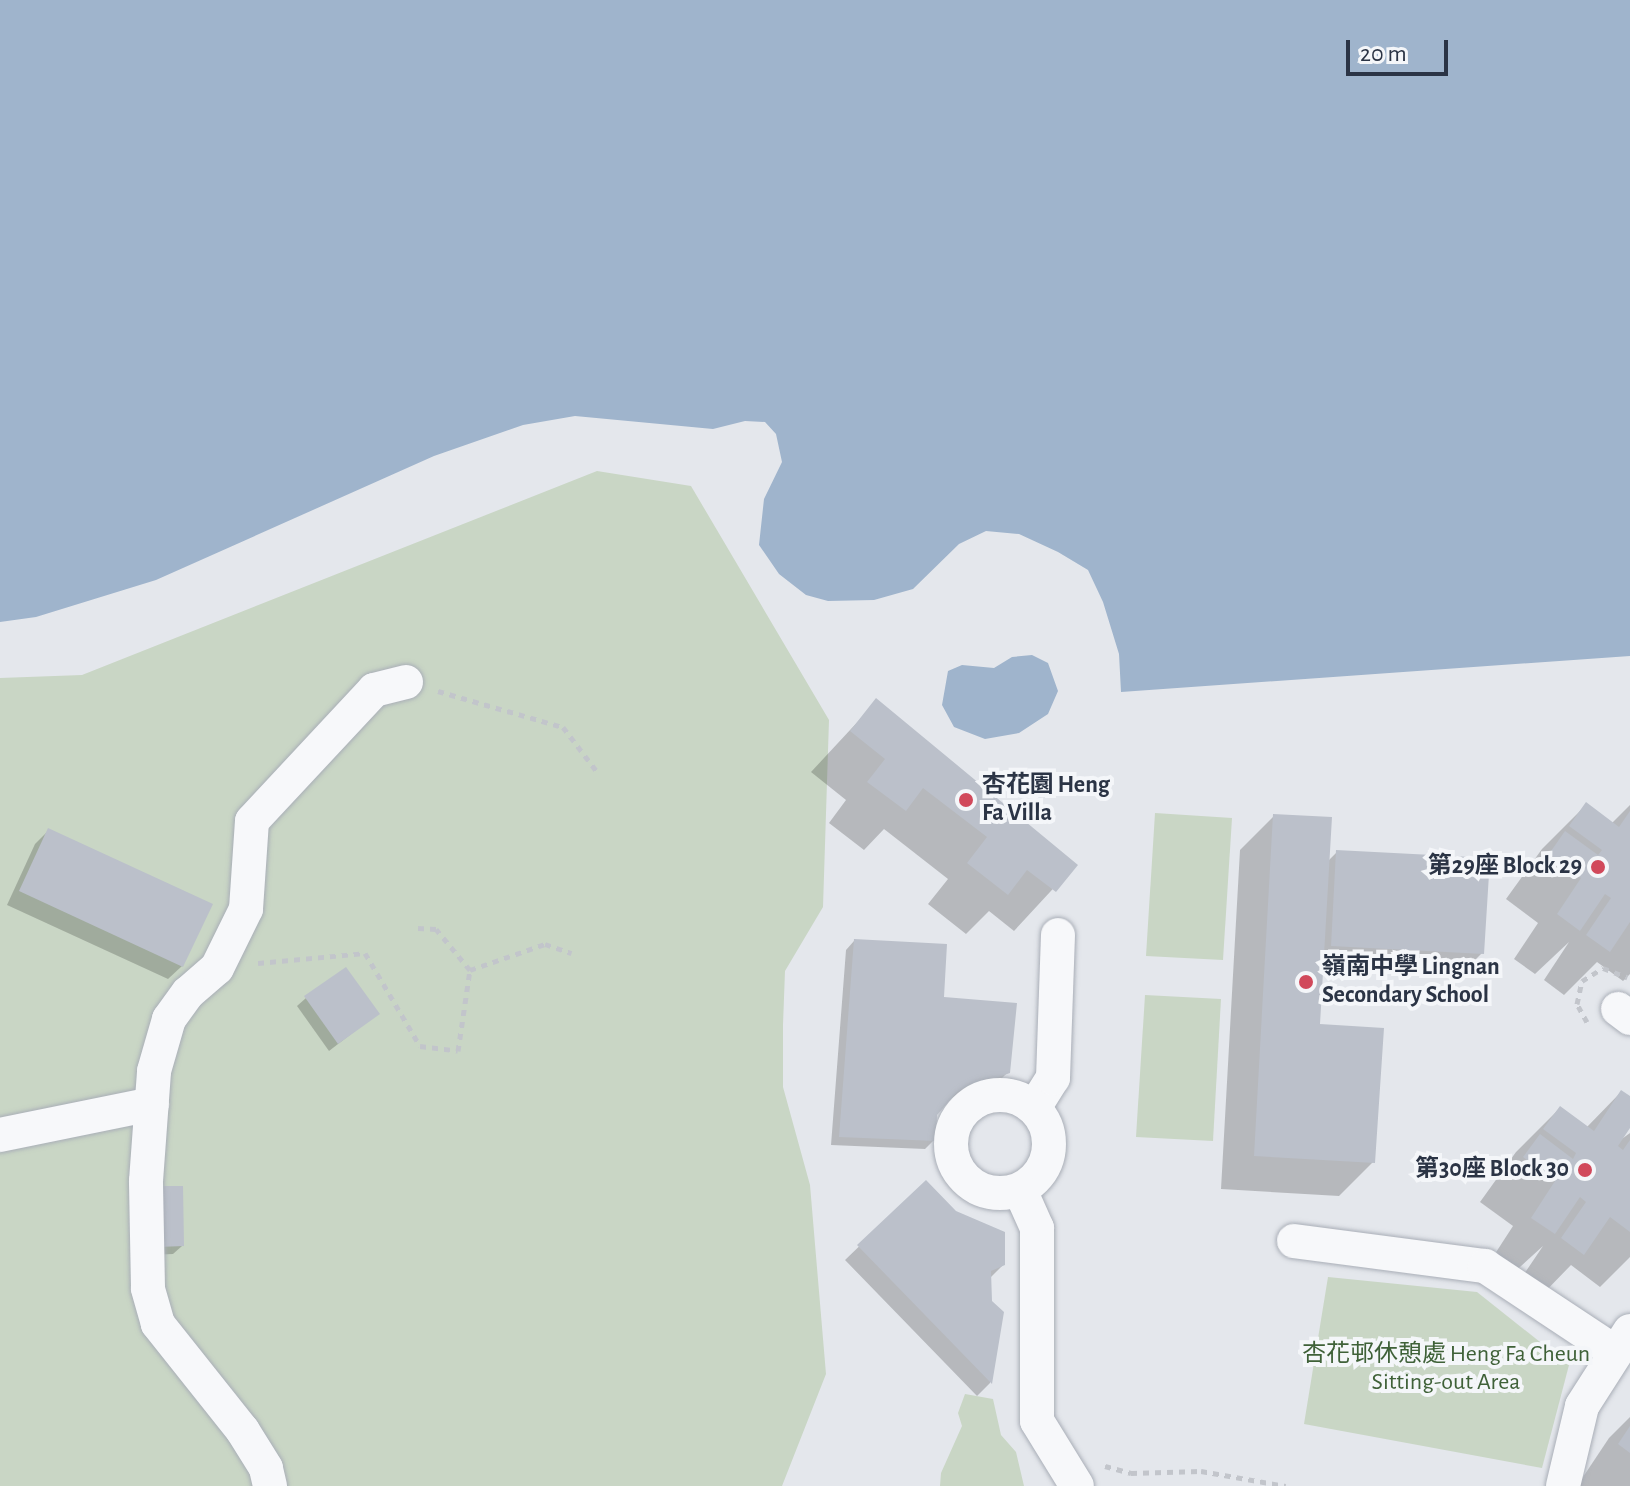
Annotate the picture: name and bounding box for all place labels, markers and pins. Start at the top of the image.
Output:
place label: 杏花園 Heng Fa Villa [982,772,1110,828]
marker: 杏花園 Heng Fa Villa [957,791,975,809]
place label: 第29座 Block 29 [1428,853,1582,881]
marker: 第29座 Block 29 [1589,858,1607,876]
place label: 嶺南中學 Lingnan Secondary School [1322,954,1500,1010]
marker: 嶺南中學 Lingnan Secondary School [1297,973,1315,991]
place label: 第30座 Block 30 [1415,1156,1569,1184]
marker: 第30座 Block 30 [1576,1161,1594,1179]

